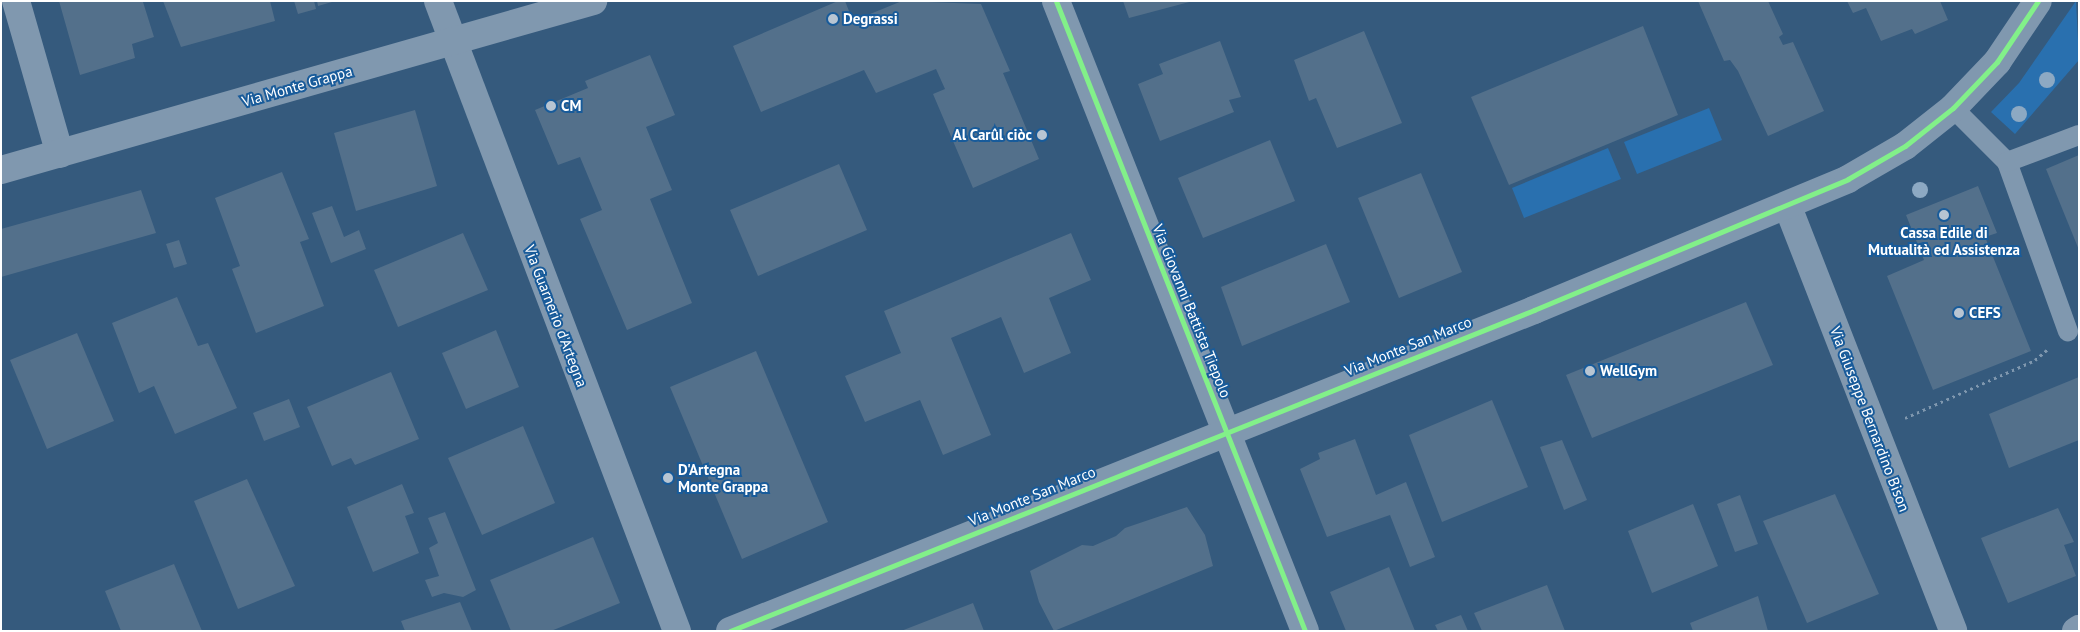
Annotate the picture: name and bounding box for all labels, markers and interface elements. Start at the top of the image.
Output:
place label: Degrassi [843,10,898,28]
marker: Degrassi [827,13,839,25]
street label: Via Monte Grappa [240,62,354,110]
place label: CM [561,97,581,115]
marker: CM [545,100,557,112]
place label: Al Carûl ciòc [952,126,1032,144]
marker: Al Carûl ciòc [1036,129,1048,141]
marker: Cassa Edile di Mutualità ed Assistenza [1938,209,1950,221]
street label: Via Giovanni Battista Tiepolo [1149,221,1235,401]
place label: Cassa Edile di Mutualità ed Assistenza [1868,223,2020,258]
street label: Via Guarnerio d'Artegna [521,242,591,390]
place label: CEFS [1969,304,2001,322]
marker: CEFS [1953,307,1965,319]
street label: Via Monte San Marco [1342,312,1474,380]
street label: Via Giuseppe Bernardino Bison [1826,324,1914,514]
place label: WellGym [1600,362,1657,380]
marker: WellGym [1584,365,1596,377]
place label: D'Artegna Monte Grappa [678,460,768,495]
street label: Via Monte San Marco [966,462,1098,530]
marker: D'Artegna Monte Grappa [662,472,674,484]

